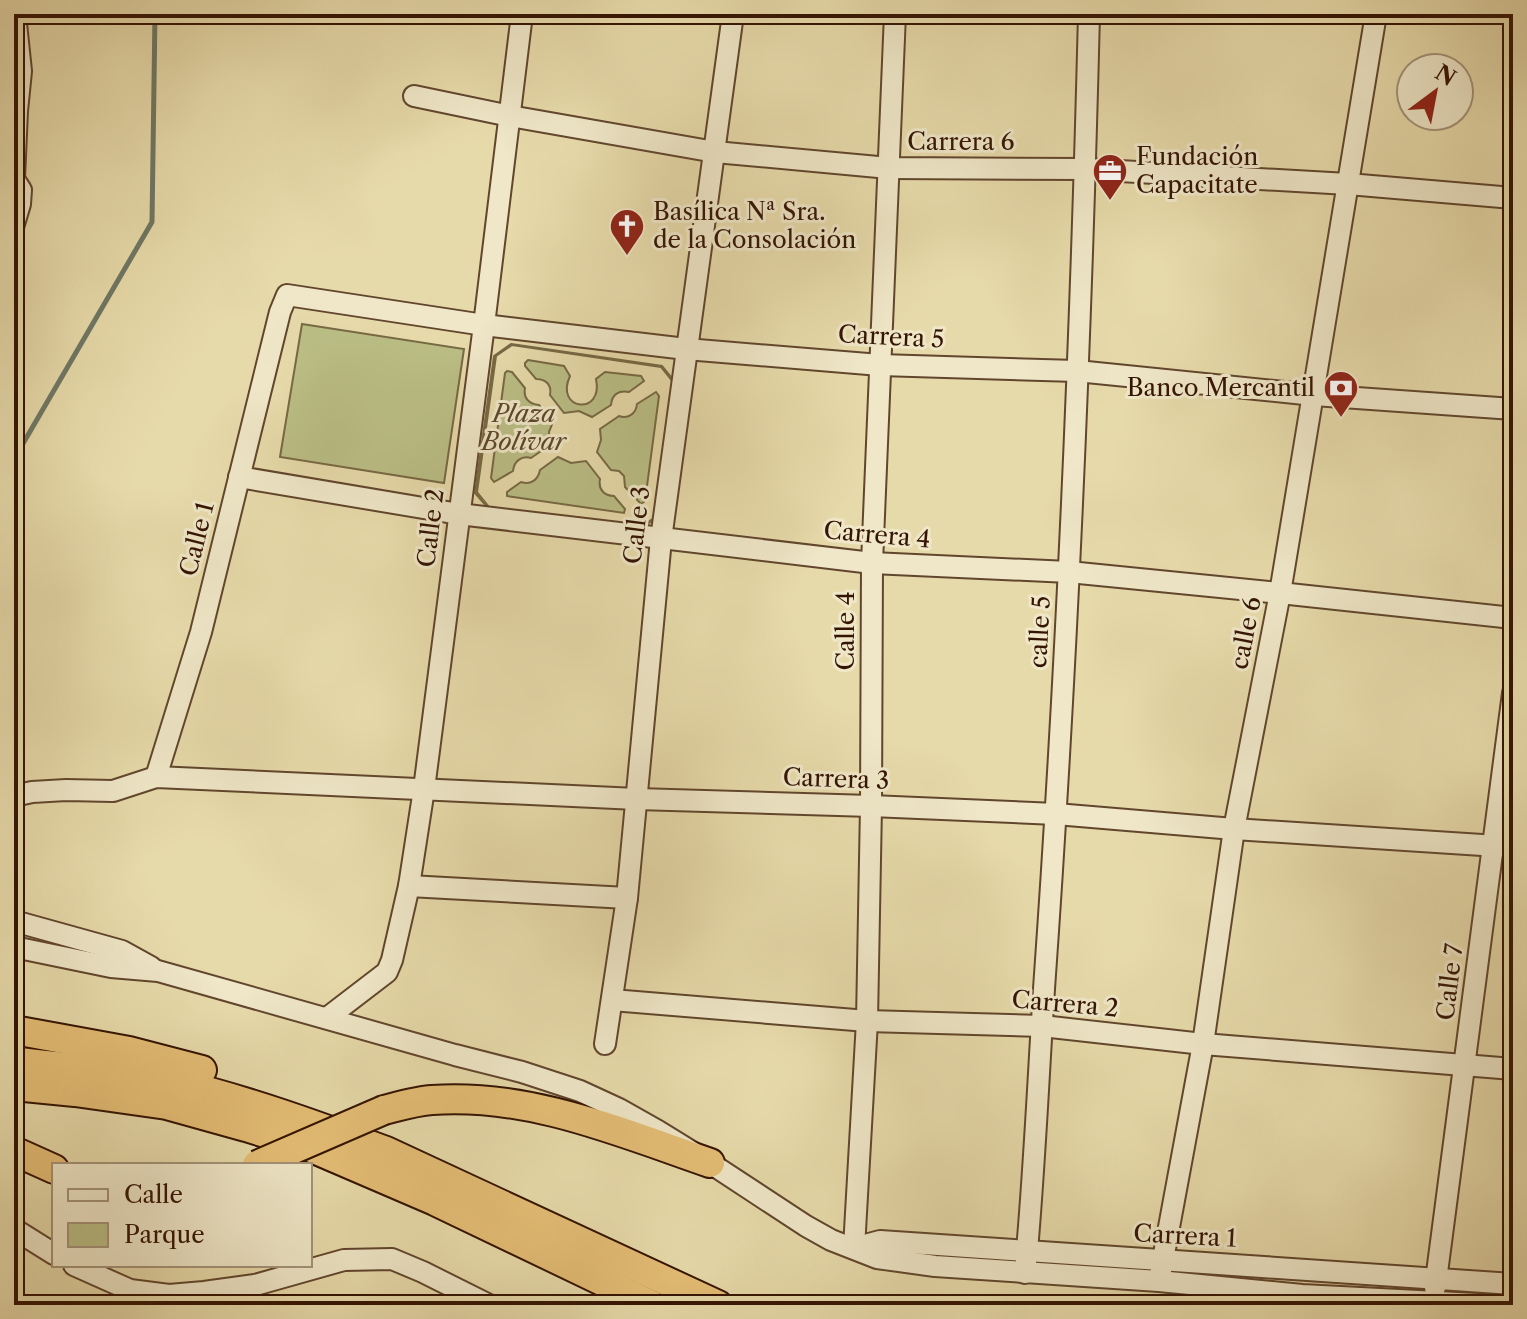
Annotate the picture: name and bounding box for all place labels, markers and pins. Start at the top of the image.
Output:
place label: Fundación Capacitate [1136,142,1258,199]
office icon: Fundación Capacitate [1091,152,1129,202]
place label: Basílica Nª Sra. de la Consolación [653,197,856,254]
church icon: Basílica Nª Sra. de la Consolación [608,207,646,257]
bank icon: Banco Mercantil [1322,369,1360,419]
place label: Banco Mercantil [1127,373,1315,402]

